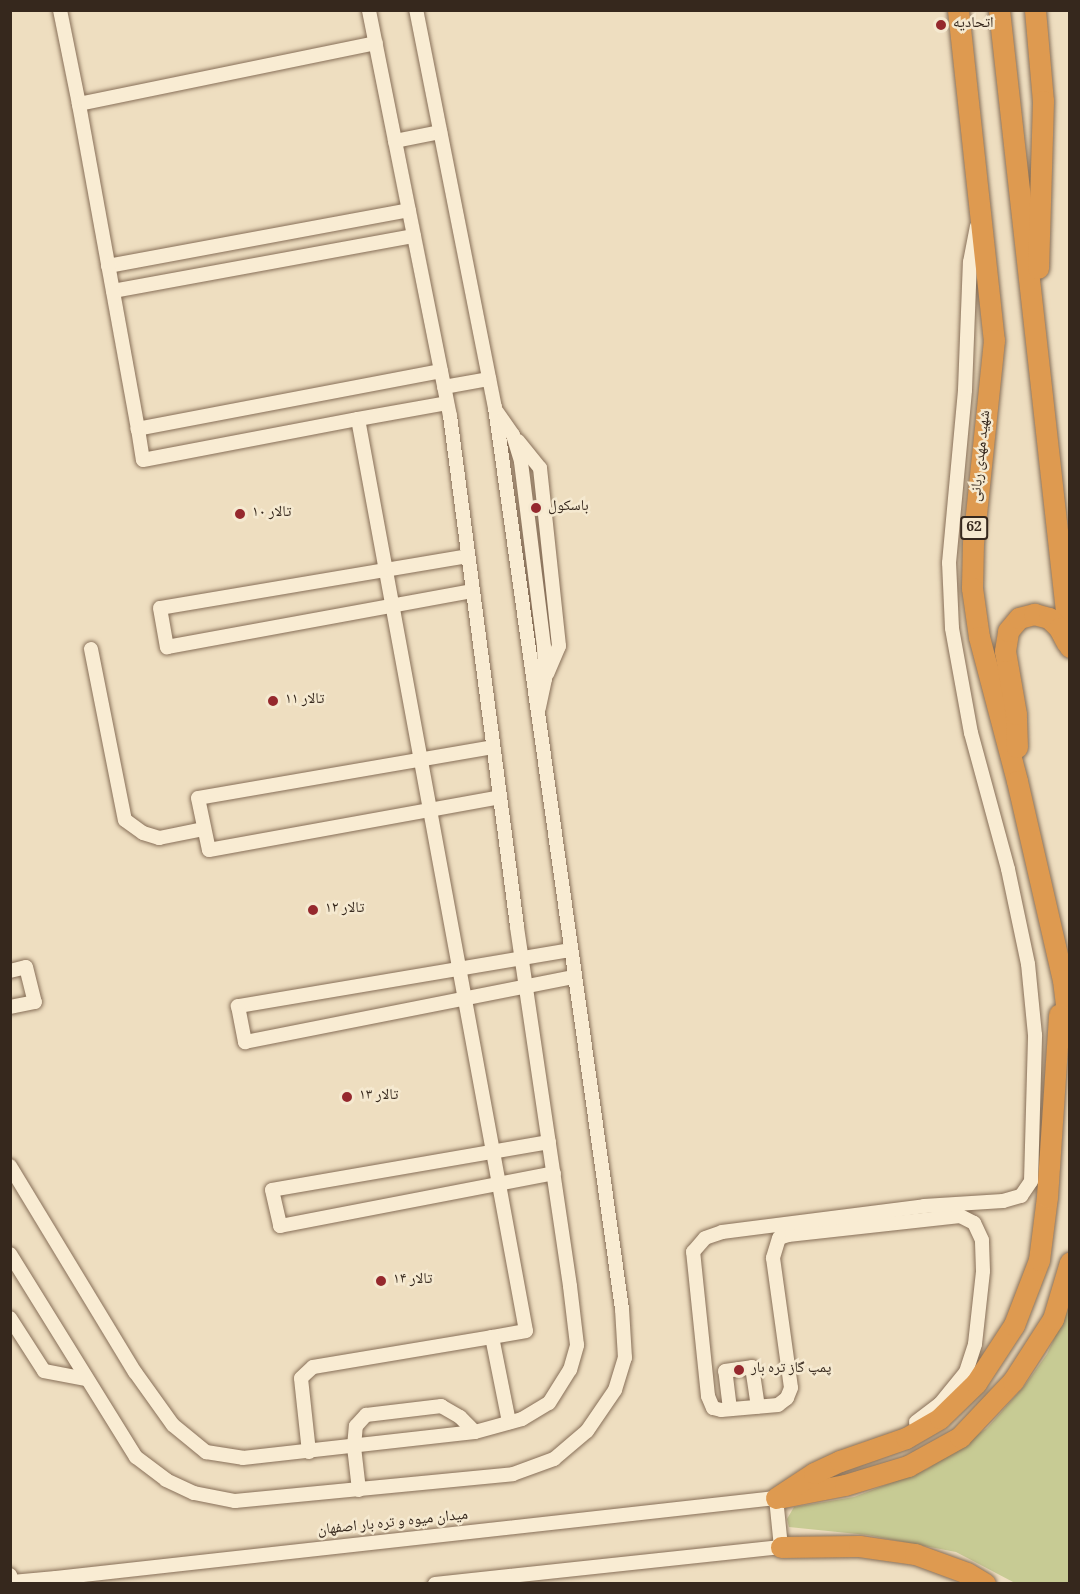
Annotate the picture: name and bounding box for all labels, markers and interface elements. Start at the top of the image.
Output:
place label: اتحادیه [953,16,994,34]
marker: اتحادیه [934,18,948,32]
street label: شهید مهدی ربانی [968,409,996,503]
place label: باسكول [548,499,589,517]
marker: باسكول [529,501,543,515]
place label: تالار ۱۰ [252,505,291,523]
marker: تالار ۱۰ [233,507,247,521]
road number: 62 [959,517,989,539]
place label: تالار ۱۱ [285,692,324,710]
marker: تالار ۱۱ [266,694,280,708]
place label: تالار ۱۲ [325,901,364,919]
marker: تالار ۱۲ [306,903,320,917]
place label: تالار ۱۳ [359,1088,398,1106]
marker: تالار ۱۳ [340,1090,354,1104]
place label: تالار ۱۴ [393,1272,432,1290]
marker: تالار ۱۴ [374,1274,388,1288]
place label: پمپ گاز تره بار [751,1361,831,1379]
marker: پمپ گاز تره بار [732,1363,746,1377]
street label: میدان میوه و تره بار اصفهان [317,1507,469,1541]

